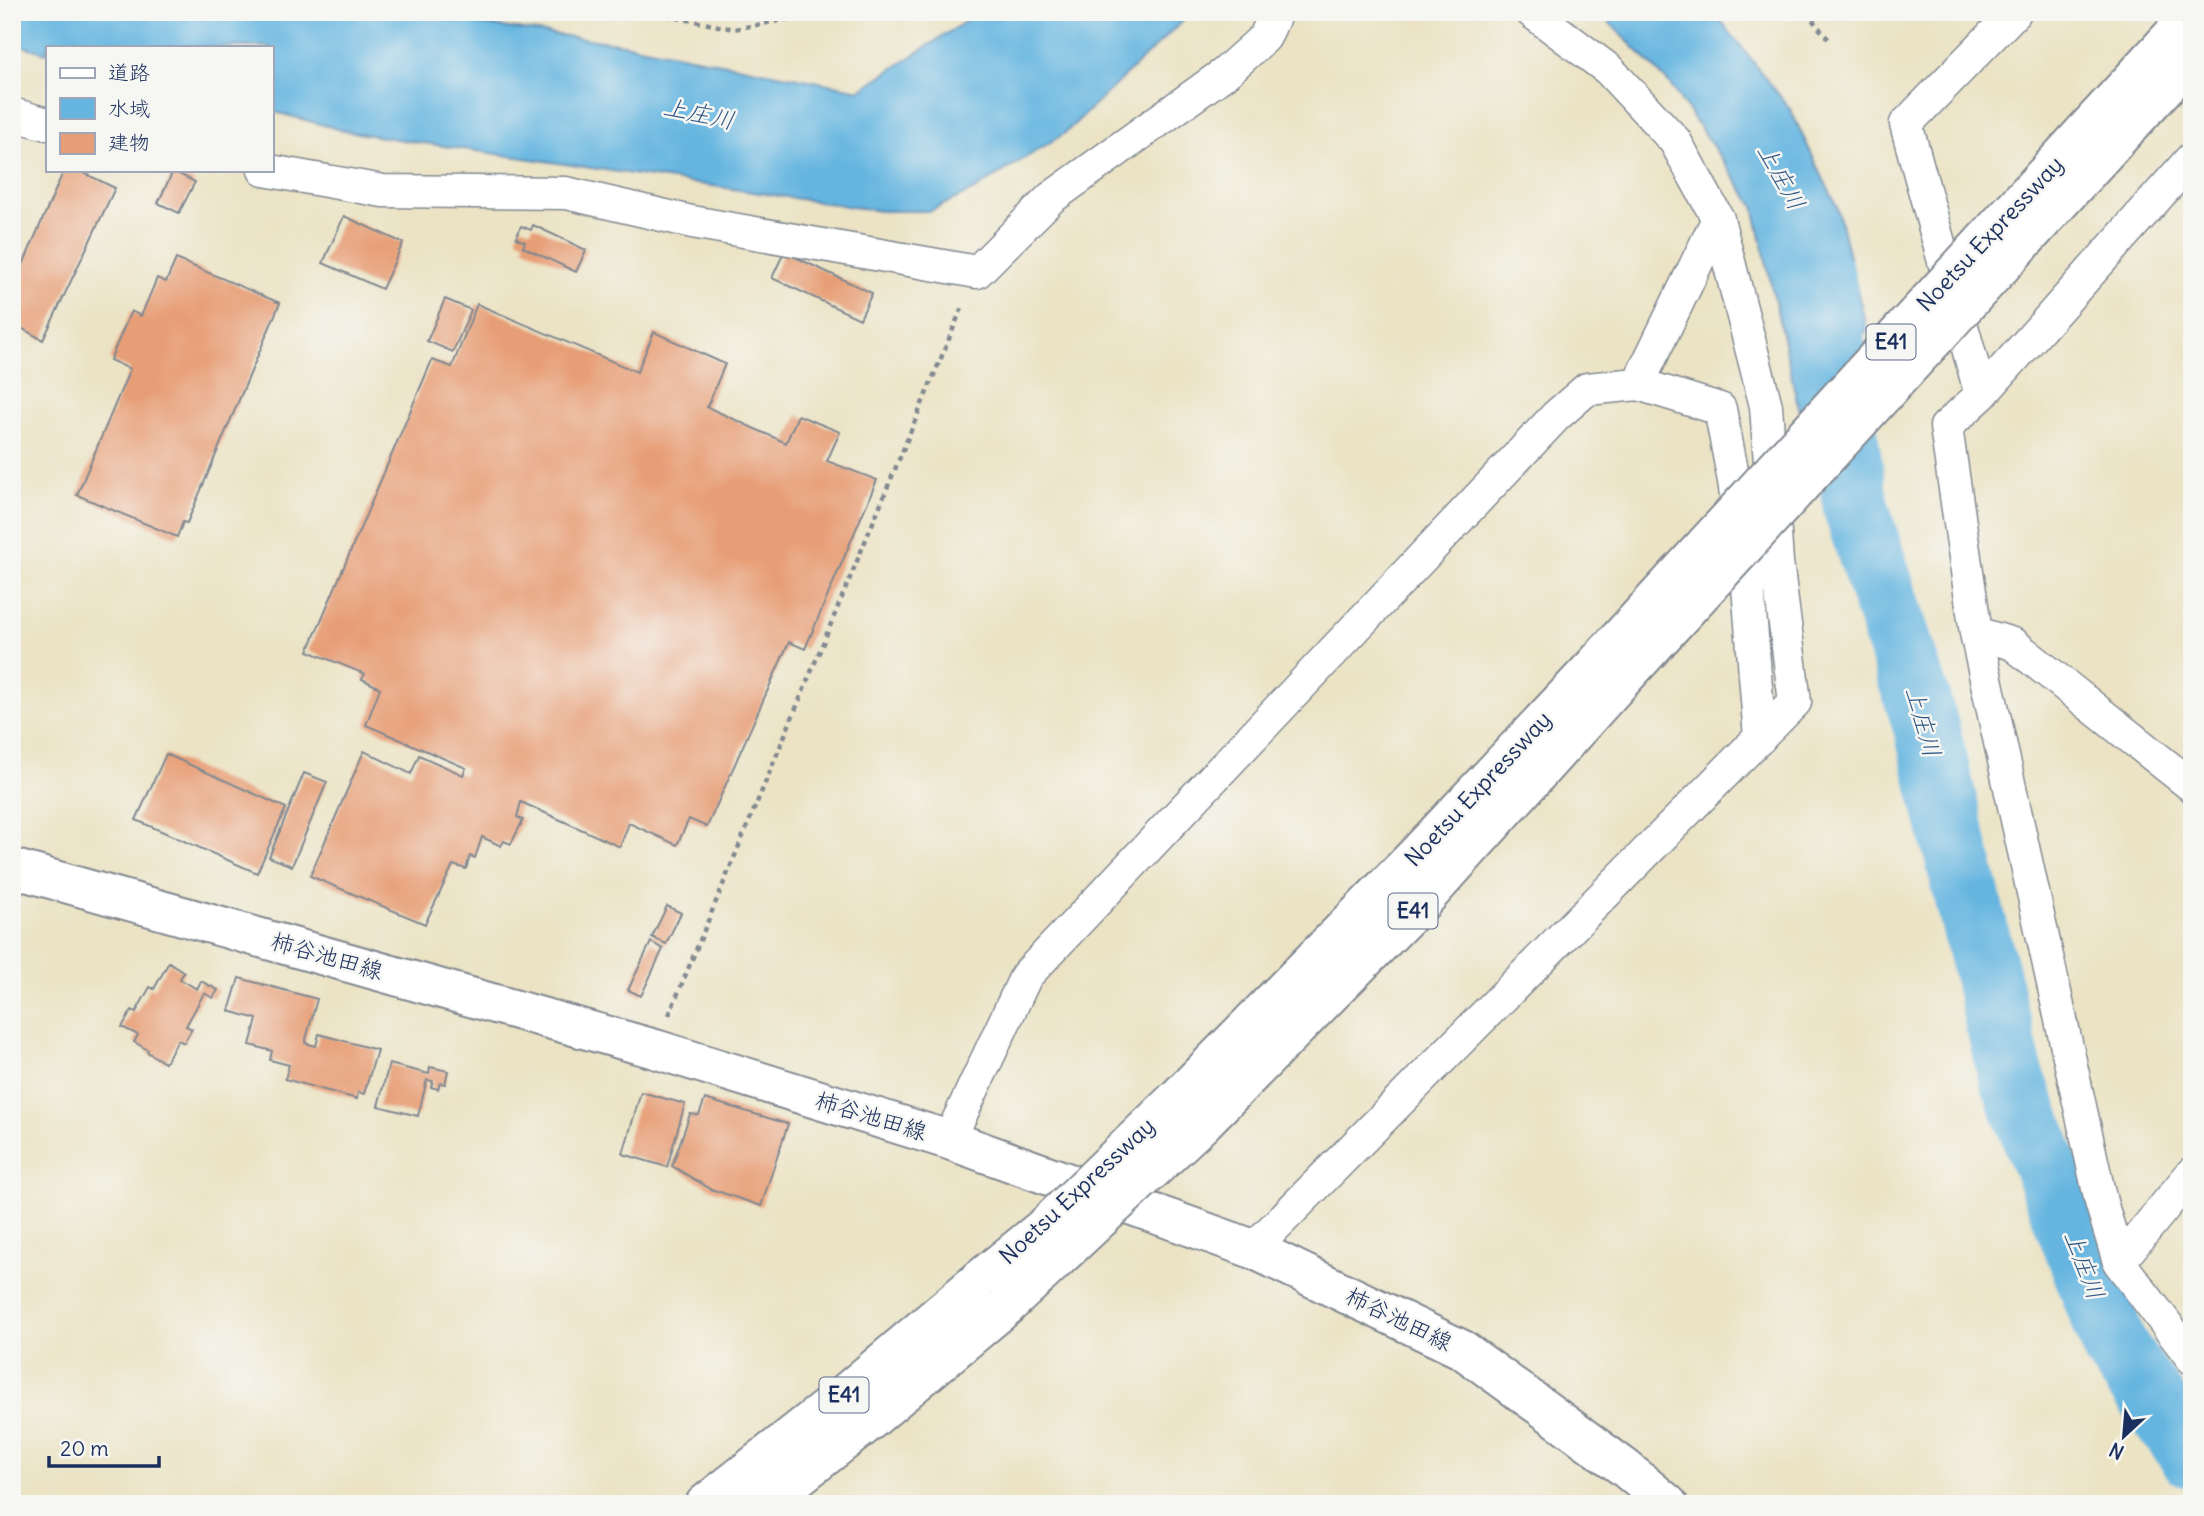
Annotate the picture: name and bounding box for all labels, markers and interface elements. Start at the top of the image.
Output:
legend [46,46,273,172]
text: 道路 [108,59,150,86]
water label: 上庄川 [661,91,738,135]
text: 水域 [108,95,150,122]
text: 建物 [108,129,150,156]
water label: 上庄川 [1751,138,1812,215]
street label: Noetsu Expressway [1910,150,2069,317]
road number: E41 [1867,324,1916,360]
water label: 上庄川 [1900,683,1948,760]
street label: Noetsu Expressway [1398,705,1557,872]
road number: E41 [1388,894,1438,928]
street label: 柿谷池田線 [268,926,386,985]
street label: 柿谷池田線 [812,1085,930,1146]
street label: Noetsu Expressway [993,1111,1160,1270]
water label: 上庄川 [2058,1226,2112,1304]
street label: 柿谷池田線 [1341,1280,1457,1357]
road number: E41 [820,1378,868,1412]
north arrow [2088,1400,2158,1470]
scale bar [49,1425,159,1469]
text: 20 m [60,1435,109,1462]
text: N [2105,1438,2128,1465]

